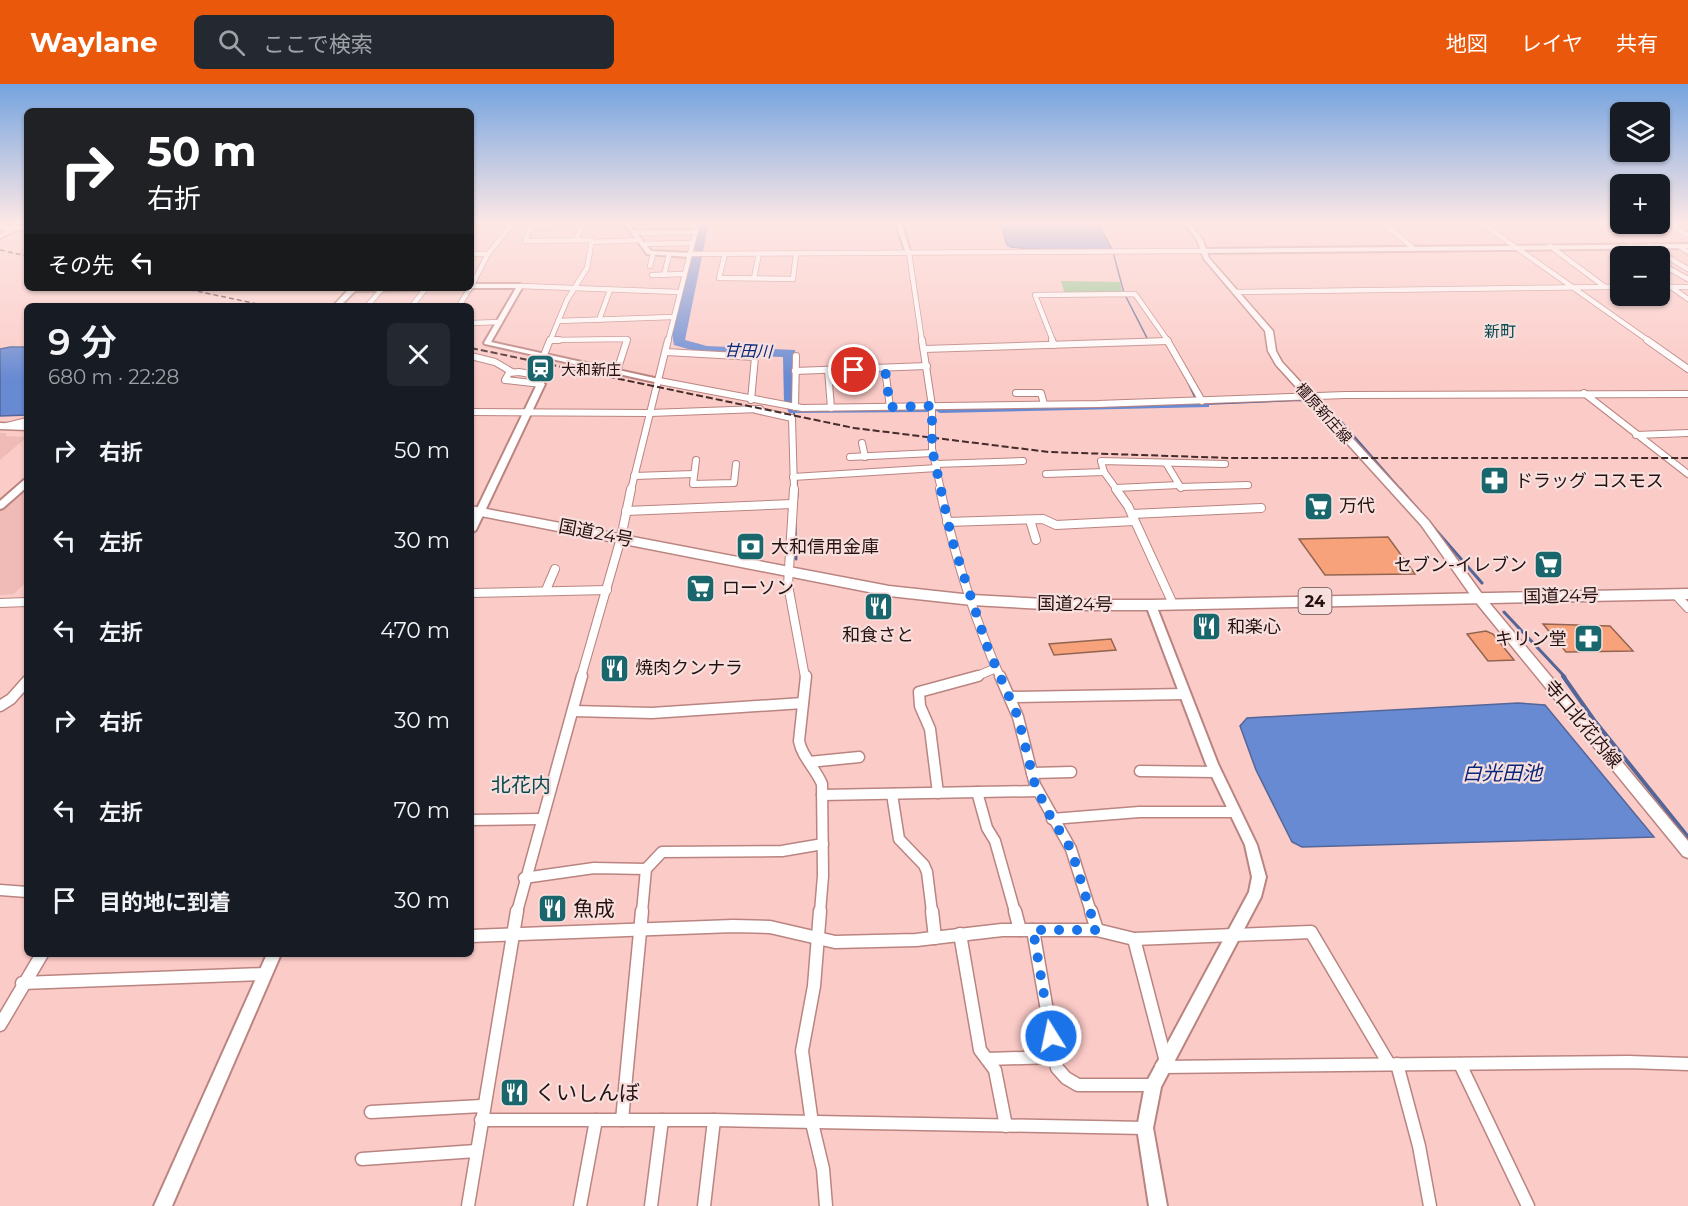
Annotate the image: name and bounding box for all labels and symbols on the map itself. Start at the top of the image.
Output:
district label: 新町 [1484,322,1516,341]
water label: 甘田川 [724,341,774,361]
pin [828,344,879,395]
station icon: 大和新庄 [524,353,556,385]
place label: 大和新庄 [561,360,621,379]
street label: 橿原新庄線 [1292,379,1356,447]
pharmacy icon: ドラッグ コスモス [1478,465,1510,497]
place label: ドラッグ コスモス [1515,470,1664,492]
supermarket icon: 万代 [1302,490,1334,522]
place label: 万代 [1339,495,1375,517]
street label: 国道24号 [557,515,635,551]
bank icon: 大和信用金庫 [734,531,766,563]
place label: 大和信用金庫 [771,536,879,558]
supermarket icon: セブン-イレブン [1532,549,1564,581]
place label: セブン-イレブン [1394,554,1527,576]
supermarket icon: ローソン [685,572,717,604]
place label: ローソン [722,577,794,599]
street label: 国道24号 [1523,584,1599,608]
road number: 24 [1298,588,1332,614]
restaurant icon: 和食さと [862,590,894,622]
street label: 国道24号 [1037,592,1113,616]
restaurant icon: 和楽心 [1190,611,1222,643]
place label: 和楽心 [1227,616,1281,638]
pharmacy icon: キリン堂 [1572,623,1604,655]
place label: 和食さと [842,624,914,646]
place label: キリン堂 [1495,628,1567,650]
restaurant icon: 焼肉クンナラ [598,652,630,684]
place label: 焼肉クンナラ [635,657,743,679]
street label: 寺口北花内線 [1540,676,1626,772]
water label: 白光田池 [1462,761,1544,785]
district label: 北花内 [491,773,551,797]
restaurant icon: 魚成 [536,892,568,924]
place label: 魚成 [573,896,615,921]
position arrow [1019,1004,1083,1068]
restaurant icon: くいしんぼ [498,1076,530,1108]
place label: くいしんぼ [535,1080,640,1105]

